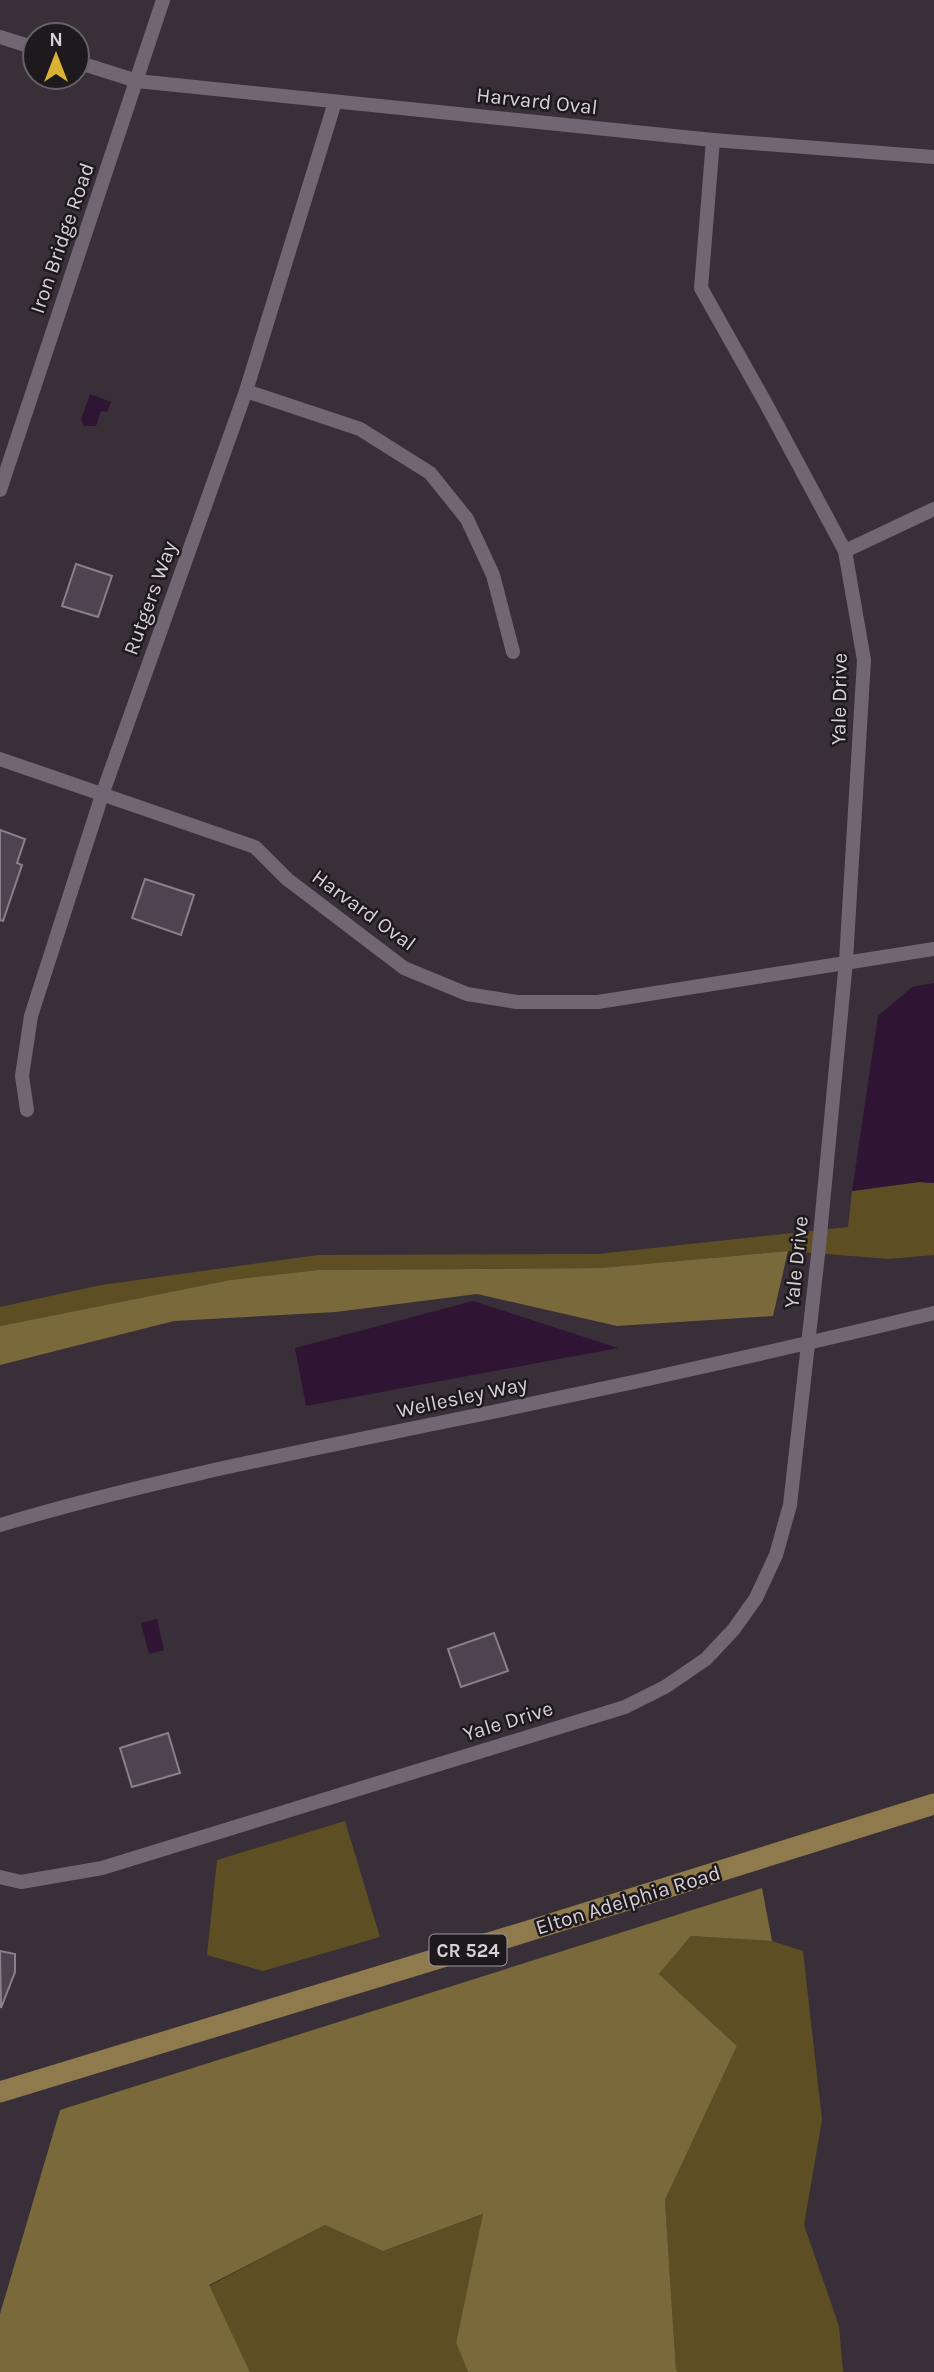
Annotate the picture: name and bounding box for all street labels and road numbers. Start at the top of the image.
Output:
street label: Harvard Oval [475,83,599,119]
street label: Iron Bridge Road [25,159,99,317]
street label: Rutgers Way [118,538,182,658]
street label: Yale Drive [826,653,852,745]
street label: Harvard Oval [308,864,420,956]
street label: Yale Drive [779,1215,813,1309]
street label: Wellesley Way [394,1371,530,1423]
street label: Yale Drive [460,1696,556,1746]
street label: Elton Adelphia Road [533,1860,723,1940]
road number: CR 524 [430,1934,506,1966]

